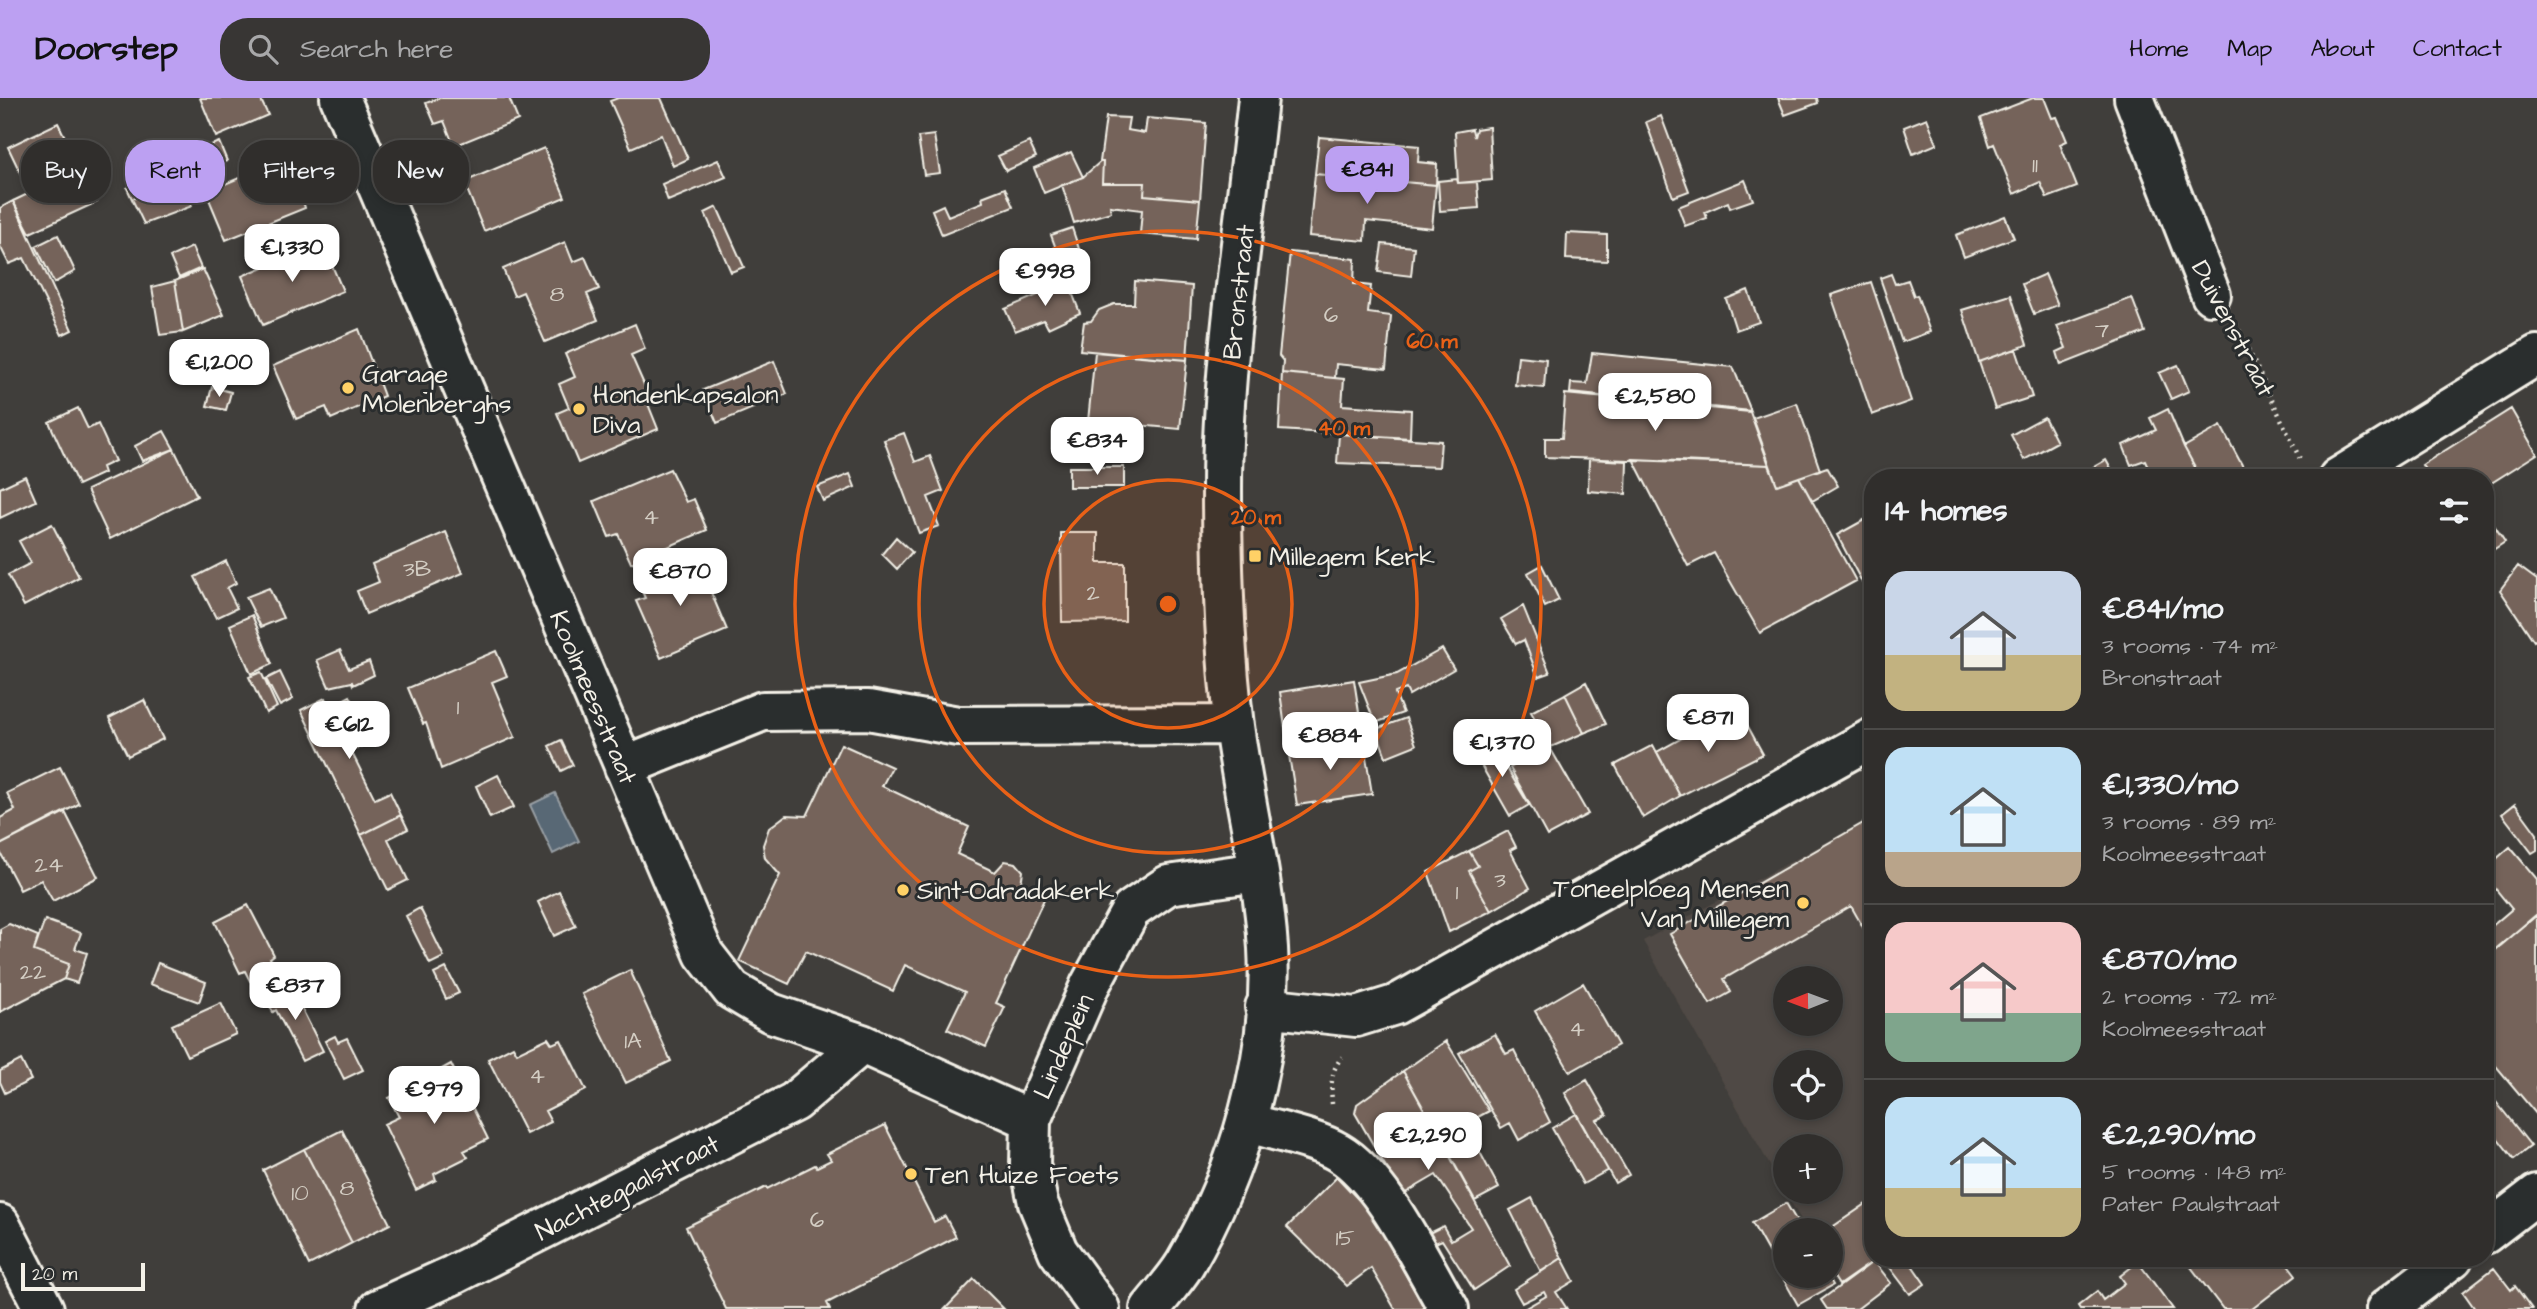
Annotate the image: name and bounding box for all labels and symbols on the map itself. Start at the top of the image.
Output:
pin: €841 [1326,146,1408,206]
house number: 11 [2032,149,2038,181]
street label: Bronstraat [1214,222,1264,361]
pin: €1,330 [235,225,349,284]
pin: €998 [1004,248,1086,308]
street label: Duivenstraat [2182,254,2284,403]
house number: 8 [550,278,565,310]
house number: 6 [1324,299,1338,331]
house number: 7 [2095,314,2109,346]
text: 60 m [1406,327,1458,356]
pin: €1,200 [162,340,276,399]
place label: Garage Molenberghs [362,356,512,424]
pin: €2,580 [1598,374,1712,433]
place label: Hondenkapsalon Diva [593,377,778,443]
marker: Garage Molenberghs [340,380,356,396]
marker: Hondenkapsalon Diva [571,401,587,417]
text: 40 m [1318,414,1371,443]
pin: €834 [1056,418,1138,477]
house number: 4 [643,501,659,533]
text: 20 m [1230,503,1282,532]
place label: Millegem Kerk [1269,539,1435,577]
pin: €870 [639,548,721,608]
marker: Millegem Kerk [1247,548,1263,564]
house number: 3B [403,553,431,585]
house number: 2 [1086,577,1100,609]
centre of rings [1156,592,1180,616]
street label: Koolmeesstraat [540,605,646,790]
house number: 1 [457,691,460,723]
pin: €871 [1667,694,1749,754]
pin: €612 [308,702,390,761]
pin: €884 [1289,712,1371,772]
pin: €1,370 [1445,720,1559,779]
house number: 24 [35,849,64,881]
house number: 3 [1494,864,1506,896]
place label: Toneelploeg Mensen Van Millegem [1553,871,1790,939]
place label: Sint-Odradakerk [917,873,1114,909]
house number: 1 [1456,876,1459,908]
marker: Sint-Odradakerk [895,882,911,898]
marker: Toneelploeg Mensen Van Millegem [1795,895,1811,911]
house number: 22 [20,956,46,988]
pin: €837 [254,962,336,1022]
north arrow [1773,966,1843,1036]
street label: Lindeplein [1025,988,1103,1105]
house number: 4 [1569,1013,1585,1045]
house number: 1A [624,1025,642,1057]
house number: 4 [529,1060,545,1092]
pin: €979 [393,1066,475,1126]
pin: €2,290 [1371,1112,1485,1172]
street label: Nachtegaalstraat [529,1126,727,1252]
place label: Ten Huize Foets [925,1157,1119,1193]
marker: Ten Huize Foets [903,1166,919,1182]
house number: 8 [340,1172,355,1204]
house number: 10 [291,1177,309,1209]
house number: 6 [810,1204,824,1236]
house number: 15 [1335,1222,1355,1254]
scale bar [21,1260,145,1292]

